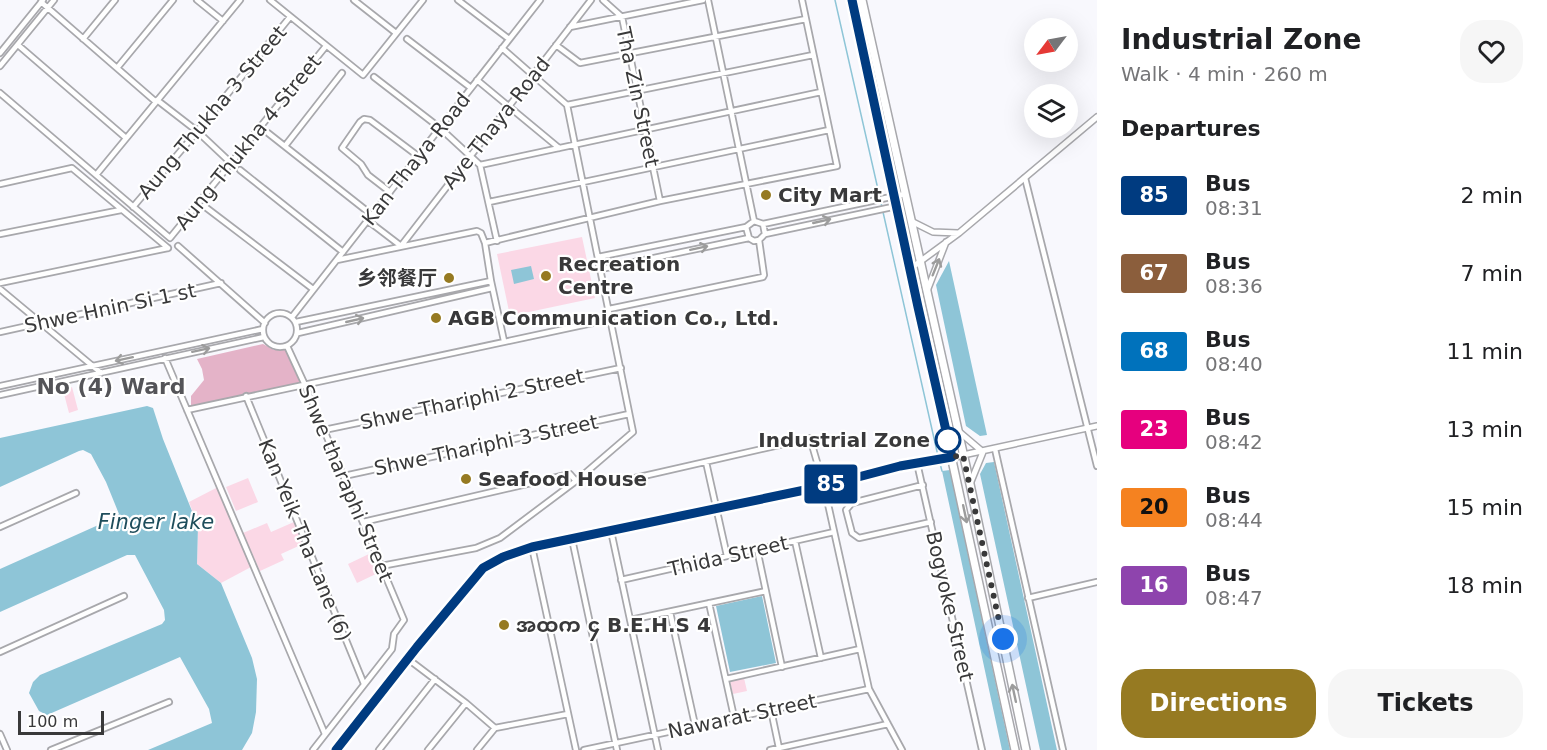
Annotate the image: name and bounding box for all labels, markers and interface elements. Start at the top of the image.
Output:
north arrow [1024,18,1078,72]
map controls [1024,18,1078,138]
button: heart [1460,20,1523,83]
street label: Aung Thukha 3 Street [133,21,291,203]
text: Industrial Zone [1121,23,1362,56]
street label: Tha Zin Street [611,24,665,169]
street label: Aung Thukha 4 Street [170,49,326,234]
street label: Aye Thaya Road [437,52,555,194]
text: Walk · 4 min · 260 m [1121,62,1328,86]
button: layers [1024,84,1078,138]
street label: Kan Thaya Road [357,88,475,230]
text: Departures [1121,116,1261,141]
text: Bus [1205,171,1251,196]
place label: City Mart [778,183,882,207]
text: 85 [1139,183,1169,207]
text: 2 min [1461,183,1523,208]
marker: City Mart [759,188,773,202]
text: 08:31 [1205,196,1263,220]
one-way arrow [812,214,831,226]
one-way arrow [689,242,708,253]
text: Bus [1205,249,1251,274]
place label: Recreation Centre [558,252,680,299]
one-way arrow [932,259,943,277]
text: 67 [1139,261,1169,285]
text: 7 min [1461,261,1523,286]
place label: 乡邻餐厅 [357,266,437,290]
marker: Recreation Centre [539,269,553,283]
marker: 乡邻餐厅 [442,271,456,285]
text: 08:36 [1205,274,1263,298]
street label: Shwe Hnin Si 1 st [22,278,198,338]
place label: AGB Communication Co., Ltd. [448,306,779,330]
marker: AGB Communication Co., Ltd. [429,311,443,325]
one-way arrow [345,313,364,325]
text: Bus [1205,327,1251,352]
text: 68 [1139,339,1169,363]
text: 11 min [1447,339,1523,364]
one-way arrow [190,344,210,355]
text: 08:40 [1205,352,1263,376]
one-way arrow [115,353,134,365]
street label: Shwe Thariphi 2 Street [358,363,586,434]
district label: No (4) Ward [36,374,186,399]
street label: Shwe tharaphi Street [294,381,398,585]
text: Bus [1205,405,1251,430]
street label: Shwe Thariphi 3 Street [372,409,600,480]
text: 23 [1139,417,1169,441]
text: 13 min [1447,417,1523,442]
marker: Industrial Zone [935,427,961,453]
place label: Industrial Zone [758,428,930,452]
text: 08:42 [1205,430,1263,454]
street label: Kan Yeik Tha Lane (6) [253,435,357,645]
line badge: 85 [804,464,858,504]
place label: Seafood House [478,467,647,491]
marker: Seafood House [459,472,473,486]
text: 85 [816,472,846,496]
text: Bus [1205,483,1251,508]
text: 20 [1139,495,1169,519]
text: 15 min [1447,495,1523,520]
one-way arrow [960,504,971,524]
text: 08:44 [1205,508,1263,532]
water label: Finger lake [98,510,214,534]
street label: Bogyoke Street [921,529,979,683]
street label: Thida Street [665,530,791,582]
text: Bus [1205,561,1251,586]
text: 16 [1139,573,1169,597]
text: 18 min [1447,573,1523,598]
text: 08:47 [1205,586,1263,610]
place label: အထက ၄ B.E.H.S 4 [516,613,711,641]
marker: အထက ၄ B.E.H.S 4 [497,618,511,632]
your location [988,624,1018,654]
button: Directions [1121,669,1316,738]
button: Tickets [1328,669,1523,738]
one-way arrow [1008,683,1019,703]
street label: Nawarat Street [666,689,819,743]
scale bar [18,708,104,736]
text: 100 m [27,712,78,731]

